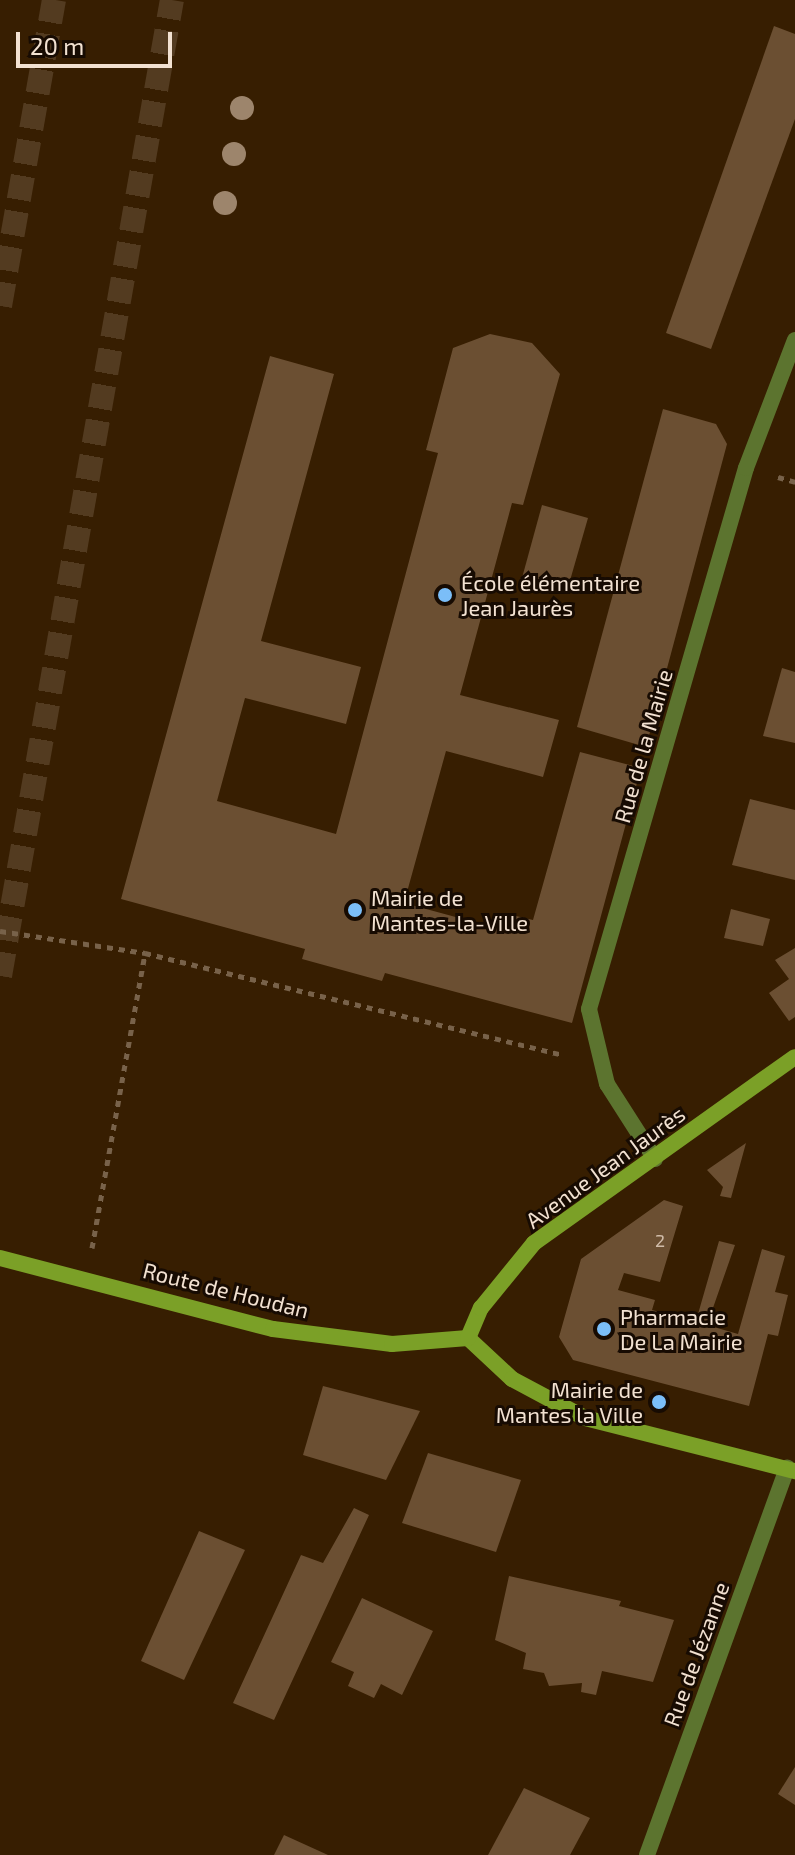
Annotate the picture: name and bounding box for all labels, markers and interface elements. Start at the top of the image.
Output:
scale bar [20,16,176,66]
text: 20 m [30,31,84,60]
place label: École élémentaire Jean Jaurès [461,569,640,620]
marker: École élémentaire Jean Jaurès [436,586,454,604]
street label: Rue de la Mairie [608,666,678,826]
place label: Mairie de Mantes-la-Ville [371,884,528,936]
marker: Mairie de Mantes-la-Ville [346,901,364,919]
street label: Avenue Jean Jaurès [520,1100,690,1234]
house number: 2 [655,1229,665,1251]
street label: Route de Houdan [140,1257,312,1323]
place label: Pharmacie De La Mairie [620,1303,743,1354]
marker: Pharmacie De La Mairie [595,1320,613,1338]
place label: Mairie de Mantes la Ville [495,1376,643,1428]
marker: Mairie de Mantes la Ville [650,1393,668,1411]
street label: Rue de Jézanne [658,1578,734,1730]

